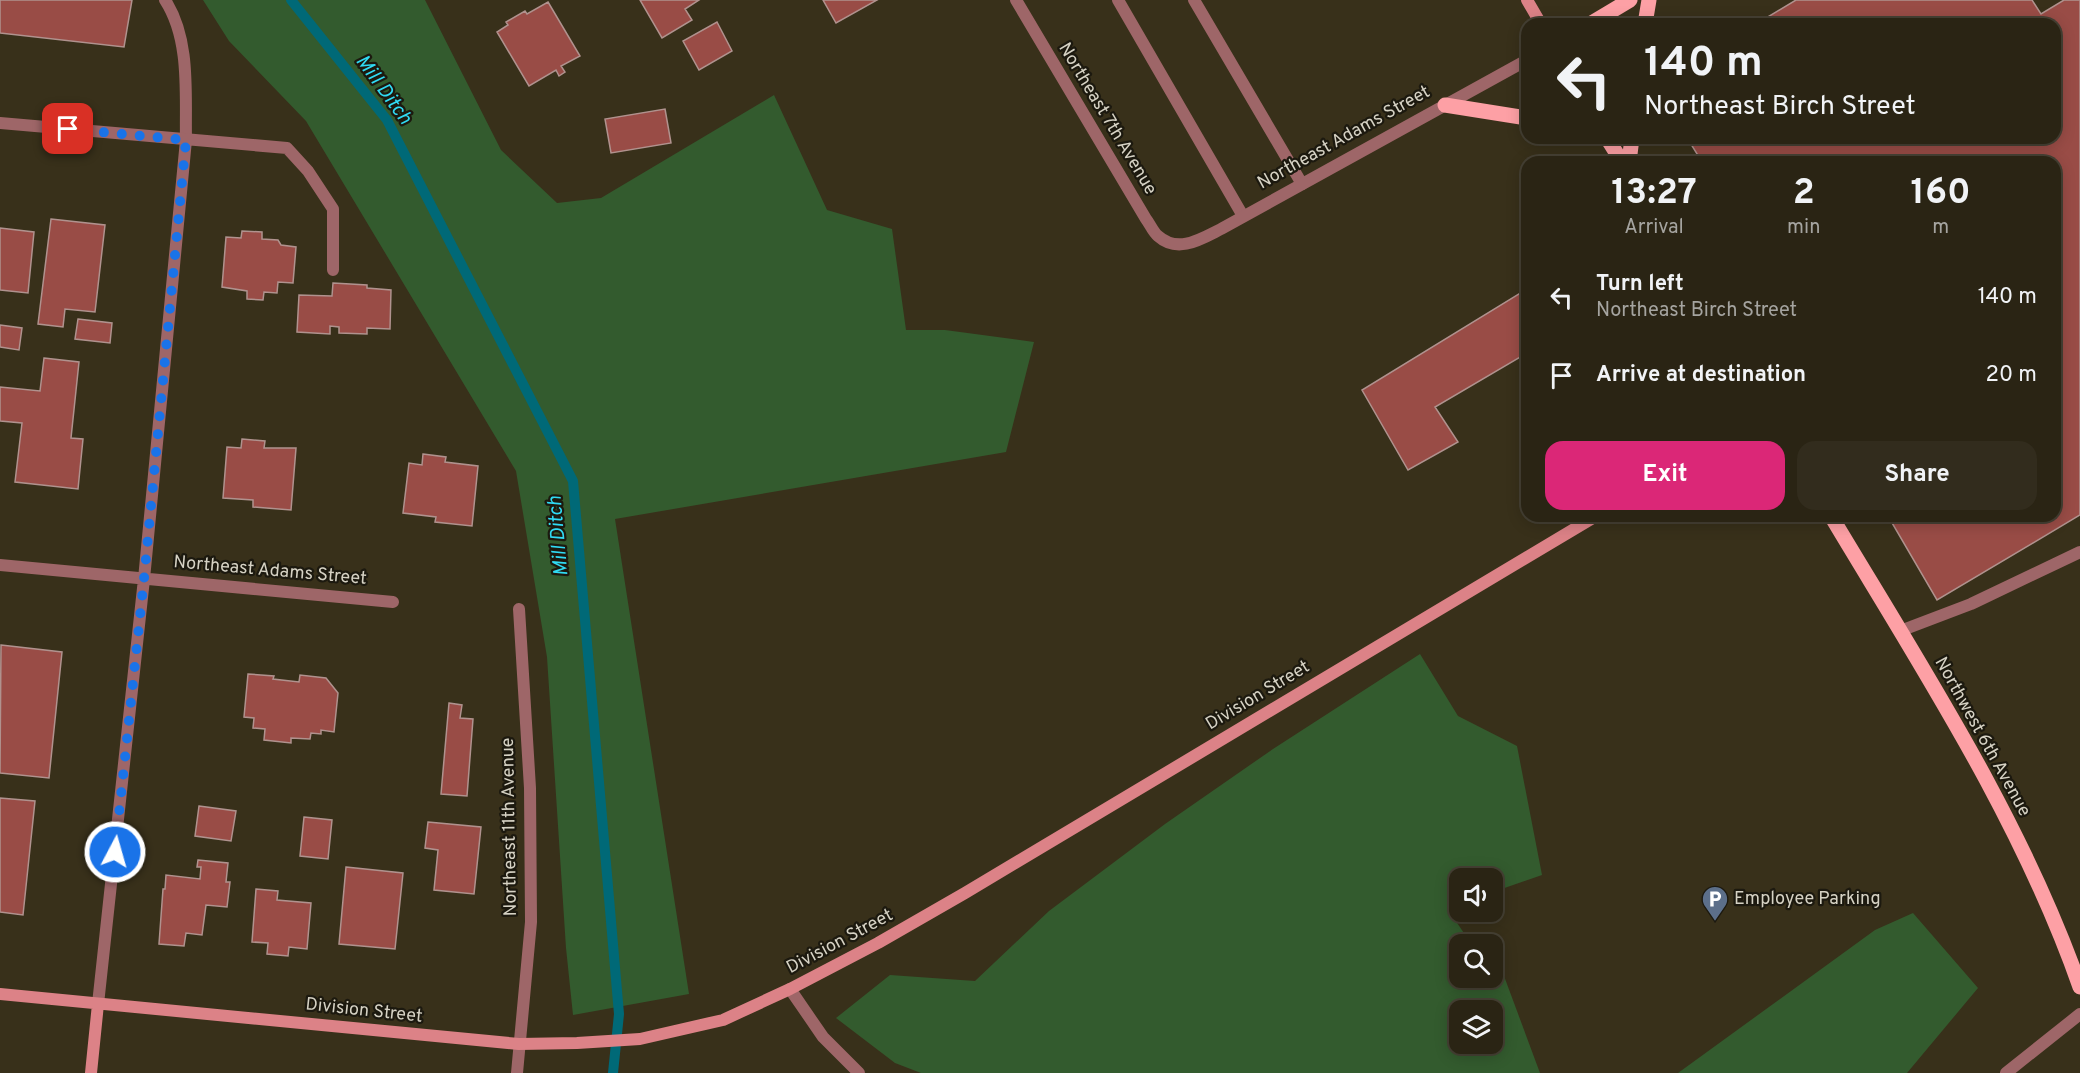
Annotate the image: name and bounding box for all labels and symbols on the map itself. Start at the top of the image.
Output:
street label: Northeast 7th Avenue [1052,39,1162,199]
water label: Mill Ditch [349,50,417,130]
street label: Northeast Adams Street [1254,81,1434,195]
pin [42,103,93,154]
water label: Mill Ditch [543,495,575,577]
street label: Northeast Adams Street [172,551,368,591]
street label: Northwest 6th Avenue [1929,653,2035,821]
street label: Division Street [1202,656,1314,736]
street label: Northeast 11th Avenue [497,737,523,917]
position arrow [83,820,147,884]
parking icon: Employee Parking [1700,884,1730,922]
place label: Employee Parking [1734,888,1881,911]
street label: Division Street [783,904,897,980]
street label: Division Street [304,993,424,1029]

